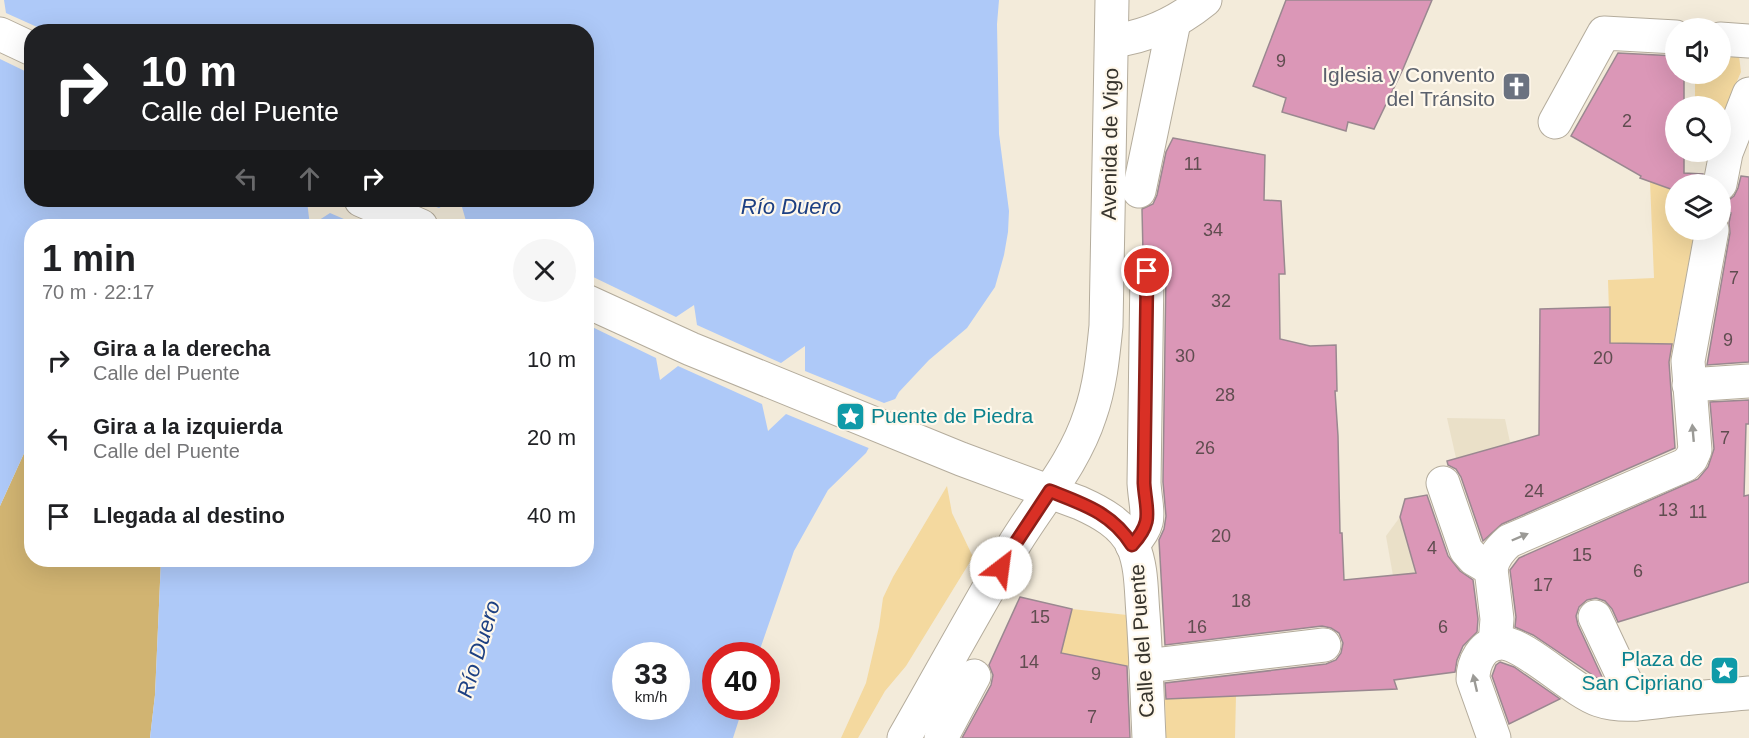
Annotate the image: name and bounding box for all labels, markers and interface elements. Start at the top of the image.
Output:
map controls [1665,18,1731,240]
button: sound [1665,18,1731,84]
icon: right [42,48,120,126]
text: 10 m [141,48,237,95]
house number: 9 [1276,51,1286,71]
place label: Iglesia y Convento del Tránsito [1322,63,1495,110]
street label: Avenida de Vigo [1097,68,1122,220]
church icon: Iglesia y Convento del Tránsito [1500,71,1532,103]
button: search [1665,96,1731,162]
text: Calle del Puente [141,97,339,127]
house number: 2 [1622,111,1632,131]
house number: 11 [1184,154,1202,174]
icon: left [230,162,263,195]
icon: ahead [293,162,326,195]
icon: right [356,162,389,195]
button: layers [1665,174,1731,240]
water label: Río Duero [741,194,841,219]
house number: 34 [1203,220,1223,240]
text: 1 min [42,238,136,279]
button: close [513,239,576,302]
pin [1121,245,1172,296]
icon: arrive [1130,254,1163,287]
house number: 7 [1729,268,1739,288]
text: 70 m · 22:17 [42,281,154,303]
house number: 32 [1211,291,1231,311]
house number: 9 [1723,330,1733,350]
text: Gira a la derecha [93,336,270,361]
icon: right [42,344,75,377]
house number: 30 [1175,346,1195,366]
text: 10 m [527,347,576,372]
house number: 20 [1593,348,1613,368]
text: Calle del Puente [93,362,240,384]
house number: 28 [1215,385,1235,405]
place icon: Puente de Piedra [834,400,866,432]
place label: Puente de Piedra [871,404,1034,427]
text: Gira a la izquierda [93,414,283,439]
icon: left [42,422,75,455]
one-way arrow [1688,423,1698,442]
text: 20 m [527,425,576,450]
house number: 7 [1720,428,1730,448]
house number: 26 [1195,438,1215,458]
text: Calle del Puente [93,440,240,462]
house number: 24 [1524,481,1544,501]
icon: arrive [42,500,75,533]
house number: 13 [1658,500,1678,520]
house number: 11 [1689,502,1707,522]
text: Llegada al destino [93,503,285,528]
text: 40 m [527,503,576,528]
house number: 20 [1211,526,1231,546]
one-way arrow [1511,532,1529,541]
position arrow [969,536,1033,600]
house number: 4 [1427,538,1437,558]
house number: 15 [1572,545,1592,565]
house number: 6 [1633,561,1643,581]
street label: Calle del Puente [1125,563,1158,719]
house number: 17 [1533,575,1553,595]
house number: 18 [1231,591,1251,611]
water label: Río Duero [452,598,505,701]
house number: 15 [1030,607,1050,627]
house number: 16 [1187,617,1207,637]
house number: 6 [1438,617,1448,637]
speed limit sign: 40 [702,642,780,720]
place label: Plaza de San Cipriano [1582,647,1703,694]
house number: 14 [1019,652,1039,672]
place icon: Plaza de San Cipriano [1708,655,1740,687]
text: 33 [634,657,668,690]
house number: 9 [1091,664,1101,684]
one-way arrow [1470,674,1480,692]
text: km/h [635,688,667,705]
house number: 7 [1087,707,1097,727]

